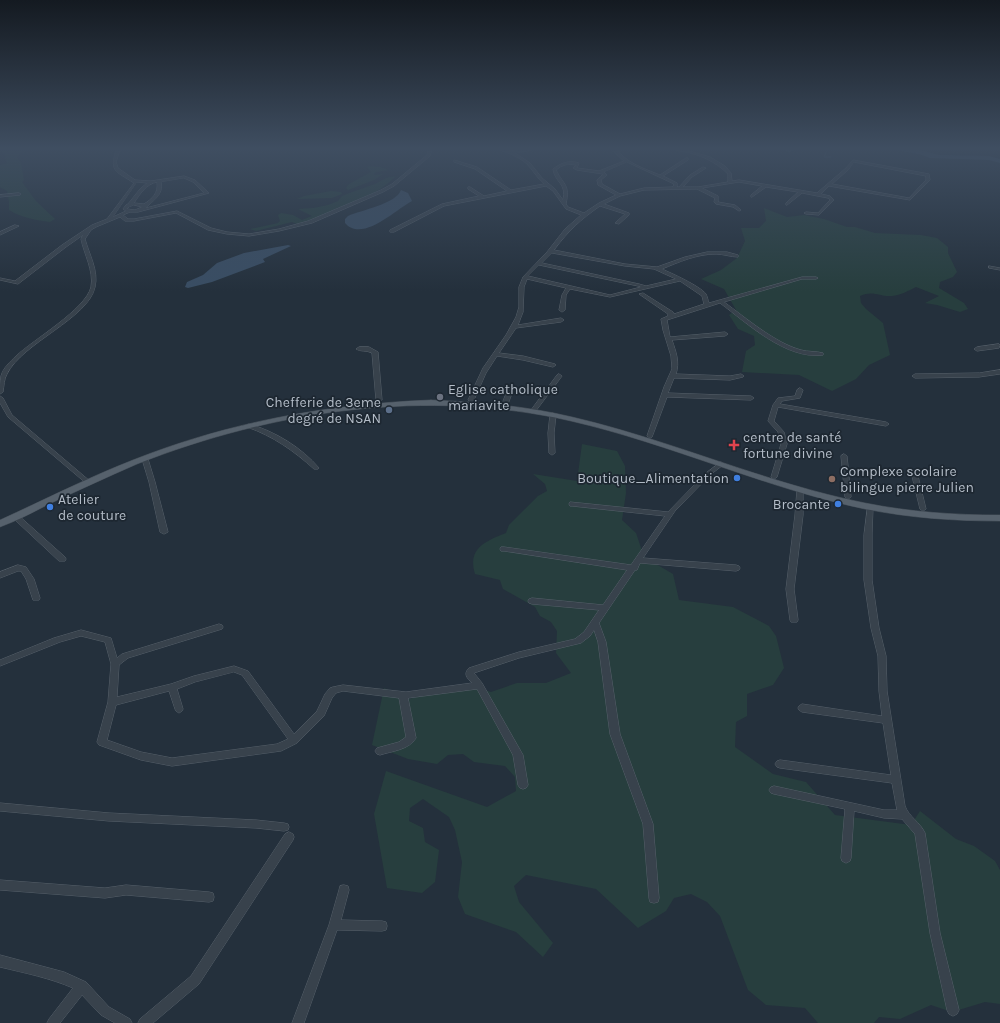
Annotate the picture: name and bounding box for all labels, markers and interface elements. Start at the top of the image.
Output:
place label: Eglise catholique mariavite [448,381,558,414]
marker: Eglise catholique mariavite [435,392,445,402]
place label: Chefferie de 3eme degré de NSAN [266,394,381,427]
marker: Chefferie de 3eme degré de NSAN [384,405,394,415]
place label: centre de santé fortune divine [743,429,841,462]
marker: centre de santé fortune divine [728,439,740,451]
place label: Complexe scolaire bilingue pierre Julien [840,463,974,496]
place label: Boutique_Alimentation [577,470,729,487]
marker: Boutique_Alimentation [732,473,742,483]
marker: Complexe scolaire bilingue pierre Julien [827,474,837,484]
place label: Atelier de couture [58,491,126,524]
place label: Brocante [773,496,830,513]
marker: Brocante [833,499,843,509]
marker: Atelier de couture [45,502,55,512]

